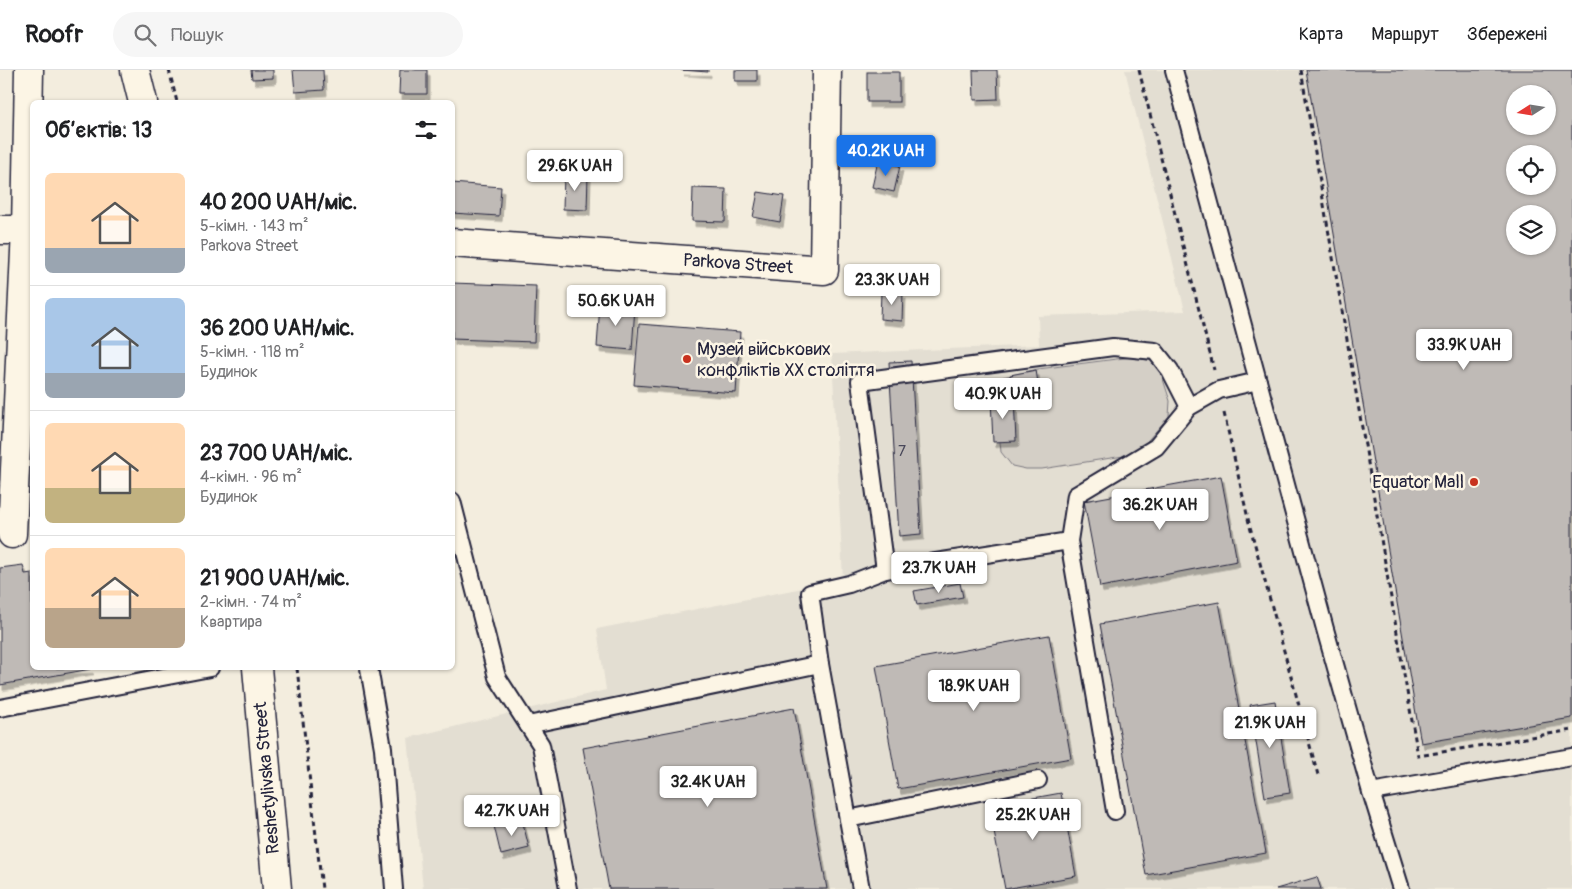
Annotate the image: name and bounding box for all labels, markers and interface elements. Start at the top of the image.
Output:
search box [113,12,463,57]
text: Roofr [25,20,83,49]
icon: search [131,21,159,49]
text: Пошук [171,23,224,47]
text: Карта [1299,23,1343,46]
text: Маршрут [1371,23,1439,46]
text: Збережені [1467,23,1547,46]
north arrow [1506,85,1556,135]
map controls [1506,85,1556,255]
icon: filters [412,116,440,144]
text: Об’єктів: 13 [45,117,152,144]
pin: 40.2K UAH [829,134,943,177]
text: 40.2K UAH [848,141,924,161]
button: locate [1506,145,1556,195]
pin: 29.6K UAH [518,150,632,192]
text: 29.6K UAH [538,156,612,176]
text: 40 200 UAH/міс. [200,189,357,216]
icon: home [85,193,145,253]
button: layers [1506,205,1556,255]
text: 5-кімн. · 143 m² [200,216,308,236]
text: Parkova Street [200,236,298,256]
street label: Parkova Street [682,249,795,279]
pin: 23.3K UAH [835,264,949,306]
text: 23.3K UAH [855,270,929,290]
pin: 50.6K UAH [559,284,673,327]
text: 50.6K UAH [578,291,654,311]
text: 36 200 UAH/міс. [200,315,355,342]
icon: home [85,318,145,378]
pin: 33.9K UAH [1407,328,1521,371]
text: 33.9K UAH [1427,335,1501,355]
place label: Музей військових конфліктів ХХ століття [697,338,874,382]
text: 5-кімн. · 118 m² [200,342,304,362]
marker: Музей військових конфліктів ХХ століття [681,353,693,365]
text: Будинок [200,362,258,382]
pin: 40.9K UAH [946,378,1060,420]
text: 40.9K UAH [965,384,1041,404]
text: 23 700 UAH/міс. [200,440,353,467]
house number: 7 [898,442,906,461]
icon: home [85,443,145,503]
text: 4-кімн. · 96 m² [200,467,302,487]
place label: Equator Mall [1372,471,1464,494]
marker: Equator Mall [1468,476,1480,488]
text: Будинок [200,487,258,507]
pin: 36.2K UAH [1103,488,1217,531]
text: 36.2K UAH [1123,495,1197,515]
pin: 23.7K UAH [882,552,996,594]
text: 23.7K UAH [902,558,976,578]
text: 21 900 UAH/міс. [200,565,350,592]
icon: home [85,568,145,628]
text: 2-кімн. · 74 m² [200,592,302,612]
text: Квартира [200,612,262,632]
pin: 18.9K UAH [917,670,1031,712]
text: 18.9K UAH [939,676,1009,696]
street label: Reshetylivska Street [249,700,285,855]
pin: 21.9K UAH [1213,706,1327,749]
text: 21.9K UAH [1234,713,1306,733]
pin: 32.4K UAH [651,766,765,808]
text: 32.4K UAH [671,772,745,792]
pin: 42.7K UAH [455,794,569,837]
pin: 25.2K UAH [976,798,1090,841]
text: 42.7K UAH [475,801,549,821]
text: 25.2K UAH [996,805,1070,825]

